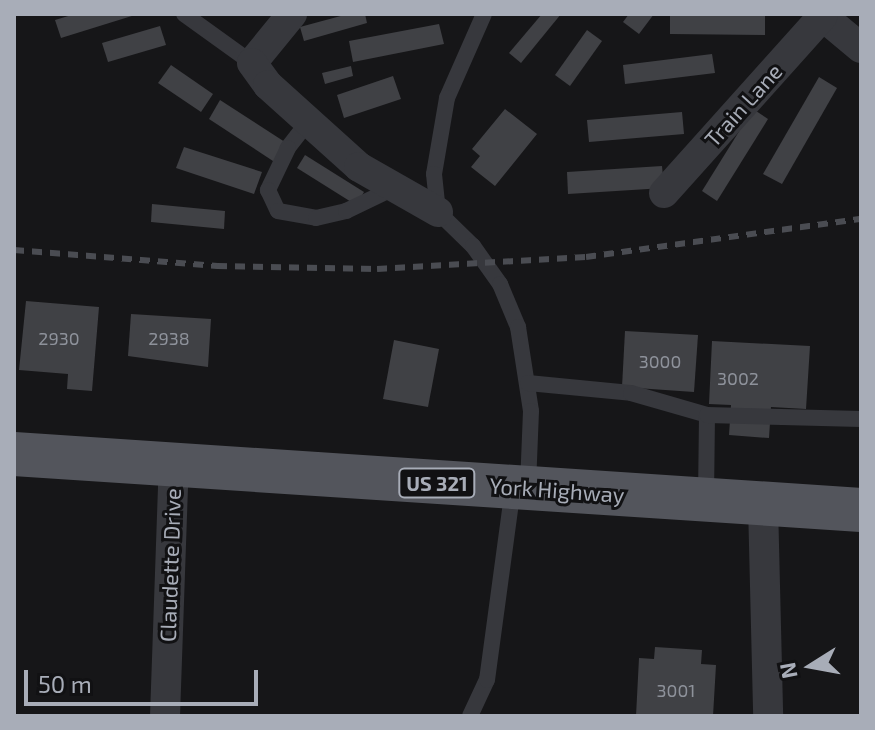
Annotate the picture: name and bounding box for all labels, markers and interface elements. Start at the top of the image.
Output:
street label: Train Lane [699,58,787,152]
house number: 2930 [38,327,80,349]
house number: 2938 [148,327,190,349]
house number: 3000 [639,350,681,372]
house number: 3002 [717,367,759,389]
road number: US 321 [397,467,477,499]
street label: York Highway [489,472,625,508]
street label: Claudette Drive [154,488,186,642]
north arrow [771,626,851,706]
scale bar [28,654,262,704]
text: N [773,660,802,681]
text: 50 m [38,669,92,698]
house number: 3001 [657,679,695,701]

